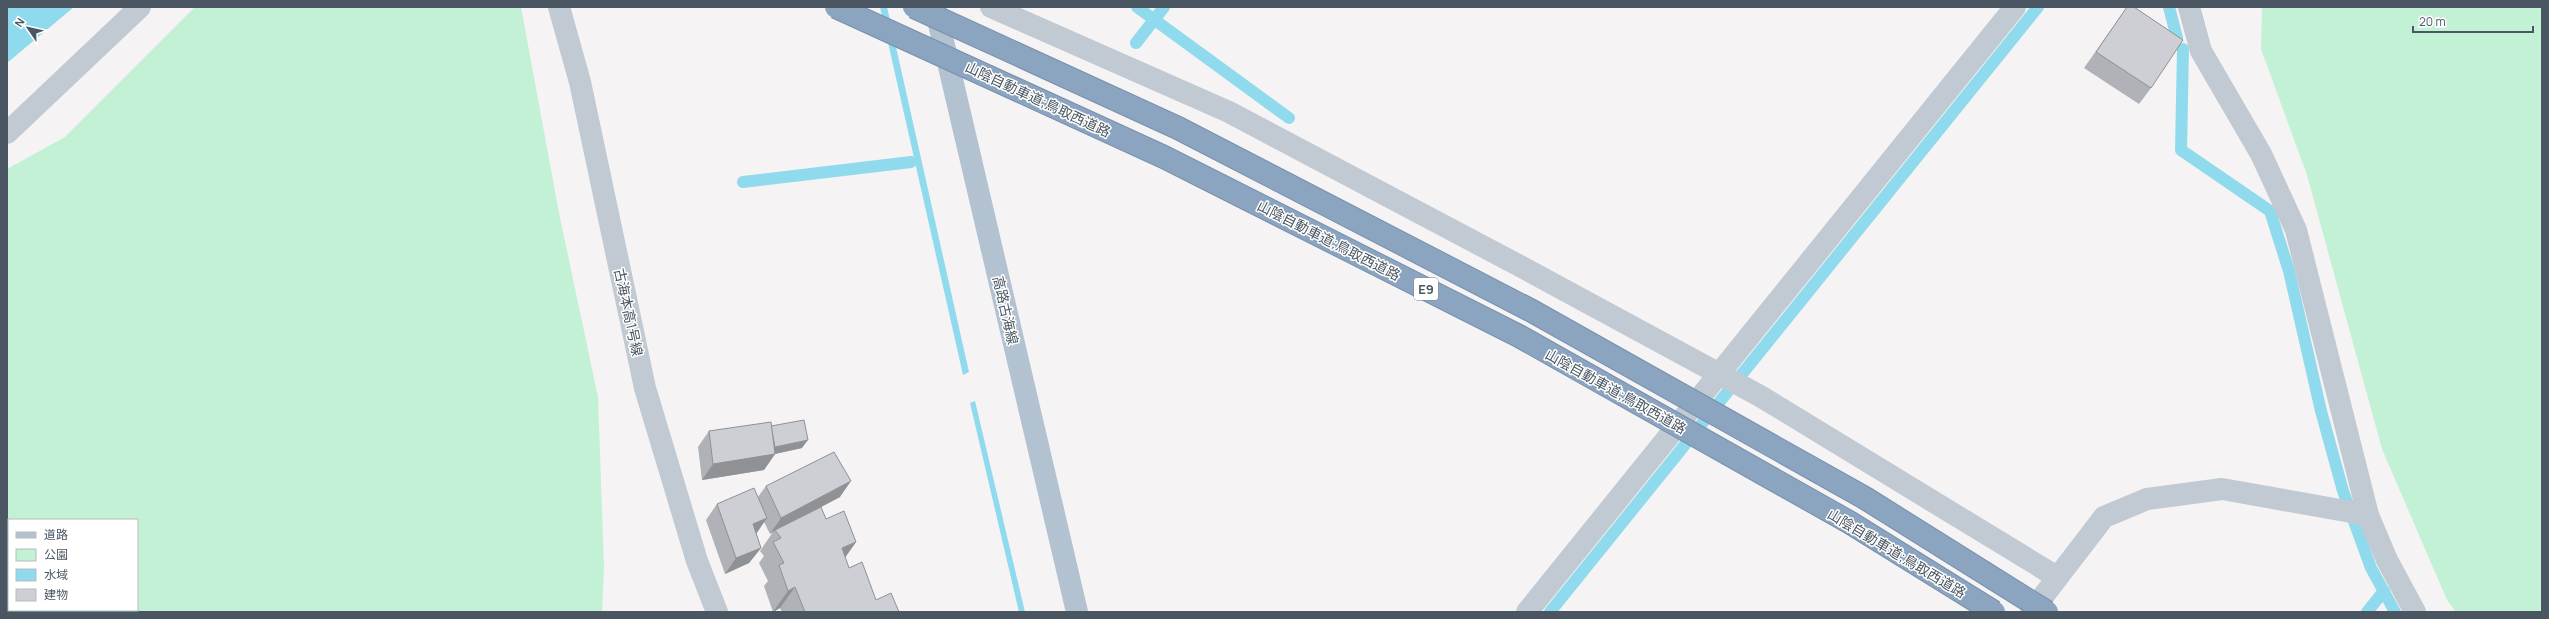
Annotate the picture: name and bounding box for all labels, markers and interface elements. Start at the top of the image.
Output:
north arrow [8,8,48,48]
scale bar [2413,8,2533,34]
text: 20 m [2419,13,2446,30]
text: N [11,15,28,30]
street label: 山陰自動車道;鳥取西道路 [962,57,1114,141]
street label: 山陰自動車道;鳥取西道路 [1254,196,1404,284]
street label: 古海本高1号線 [610,266,648,358]
street label: 高路古海線 [989,274,1023,346]
road number: E9 [1414,278,1438,300]
street label: 山陰自動車道;鳥取西道路 [1542,344,1690,438]
street label: 山陰自動車道;鳥取西道路 [1824,504,1970,602]
legend [8,519,138,611]
text: 道路 [44,526,68,543]
text: 公園 [44,546,68,563]
text: 水域 [44,566,68,583]
text: 建物 [44,586,68,603]

